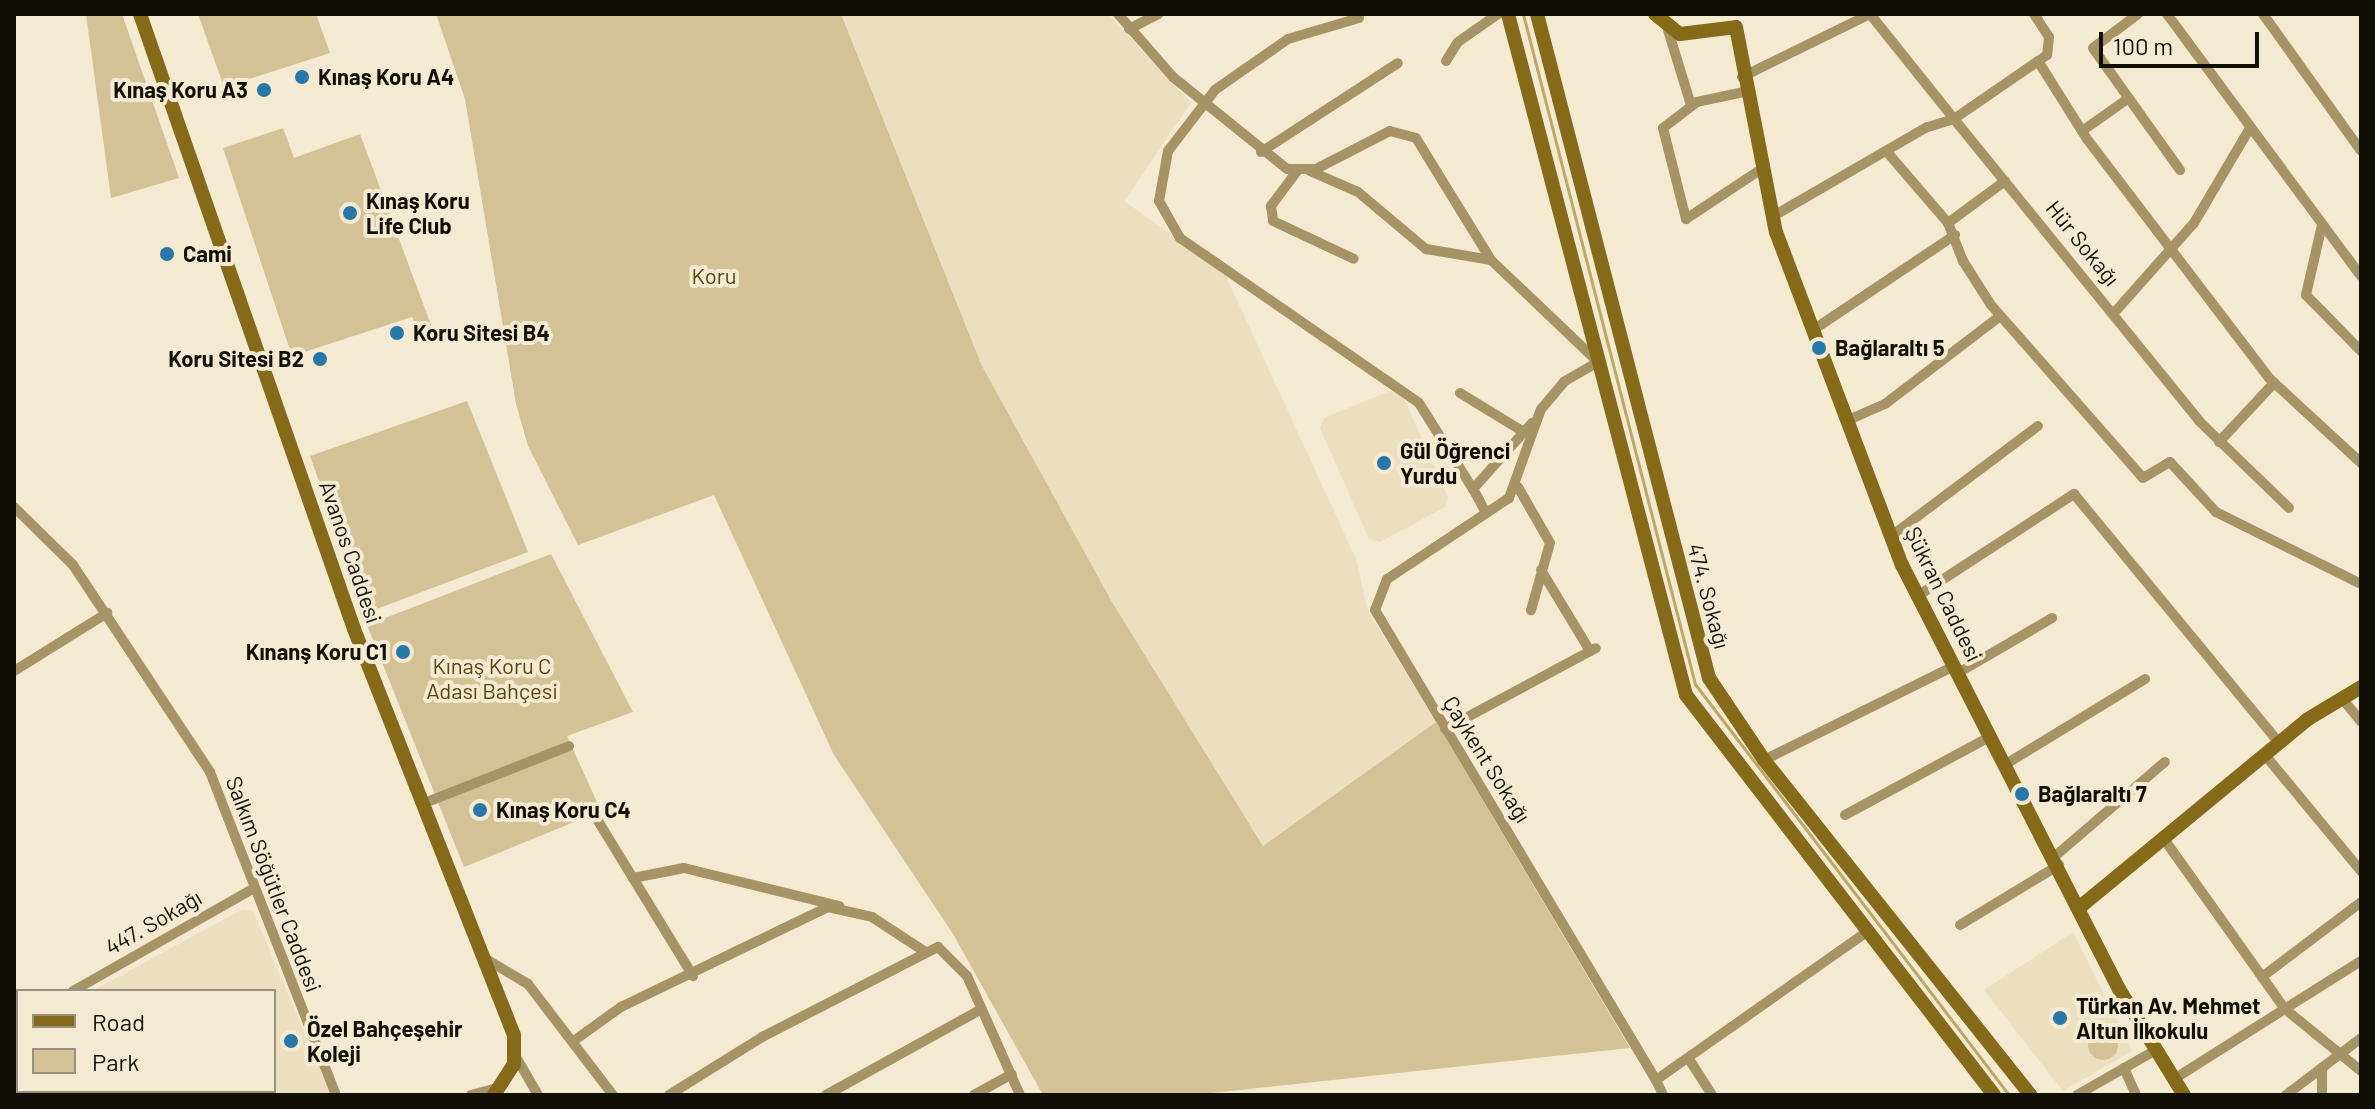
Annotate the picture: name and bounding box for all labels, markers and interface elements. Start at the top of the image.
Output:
scale bar [2103,16,2263,66]
text: 100 m [2113,31,2173,60]
place label: Kınaş Koru A4 [318,64,454,90]
marker: Kınaş Koru A4 [293,68,311,86]
place label: Kınaş Koru A3 [113,77,248,103]
marker: Kınaş Koru A3 [255,81,273,99]
place label: Kınaş Koru Life Club [366,187,470,238]
street label: Hür Sokağı [2041,195,2125,291]
marker: Kınaş Koru Life Club [341,204,359,222]
place label: Cami [183,241,232,267]
marker: Cami [158,245,176,263]
park label: Koru [692,263,736,289]
place label: Koru Sitesi B4 [413,320,550,346]
marker: Koru Sitesi B4 [388,324,406,342]
place label: Bağlaraltı 5 [1835,335,1944,361]
marker: Bağlaraltı 5 [1810,339,1828,357]
place label: Koru Sitesi B2 [168,346,304,372]
marker: Koru Sitesi B2 [311,350,329,368]
place label: Gül Öğrenci Yurdu [1400,437,1510,488]
marker: Gül Öğrenci Yurdu [1375,454,1393,472]
street label: Avanos Caddesi [314,477,388,627]
street label: Şükran Caddesi [1900,522,1988,666]
street label: 474. Sokağı [1682,540,1736,652]
place label: Kınanş Koru C1 [246,639,387,665]
marker: Kınanş Koru C1 [394,643,412,661]
park label: Kınaş Koru C Adası Bahçesi [426,652,558,704]
street label: Çaykent Sokağı [1438,691,1536,827]
street label: Salkım Söğütler Caddesi [221,772,327,996]
place label: Bağlaraltı 7 [2038,781,2147,807]
marker: Bağlaraltı 7 [2013,785,2031,803]
place label: Kınaş Koru C4 [496,797,631,823]
marker: Kınaş Koru C4 [471,801,489,819]
street label: 447. Sokağı [100,884,206,960]
legend [16,989,276,1093]
place label: Türkan Av. Mehmet Altun İlkokulu [2076,992,2260,1044]
text: Road [92,1007,145,1036]
marker: Türkan Av. Mehmet Altun İlkokulu [2051,1009,2069,1027]
place label: Özel Bahçeşehir Koleji [307,1015,462,1066]
marker: Özel Bahçeşehir Koleji [282,1032,300,1050]
text: Park [92,1047,139,1076]

